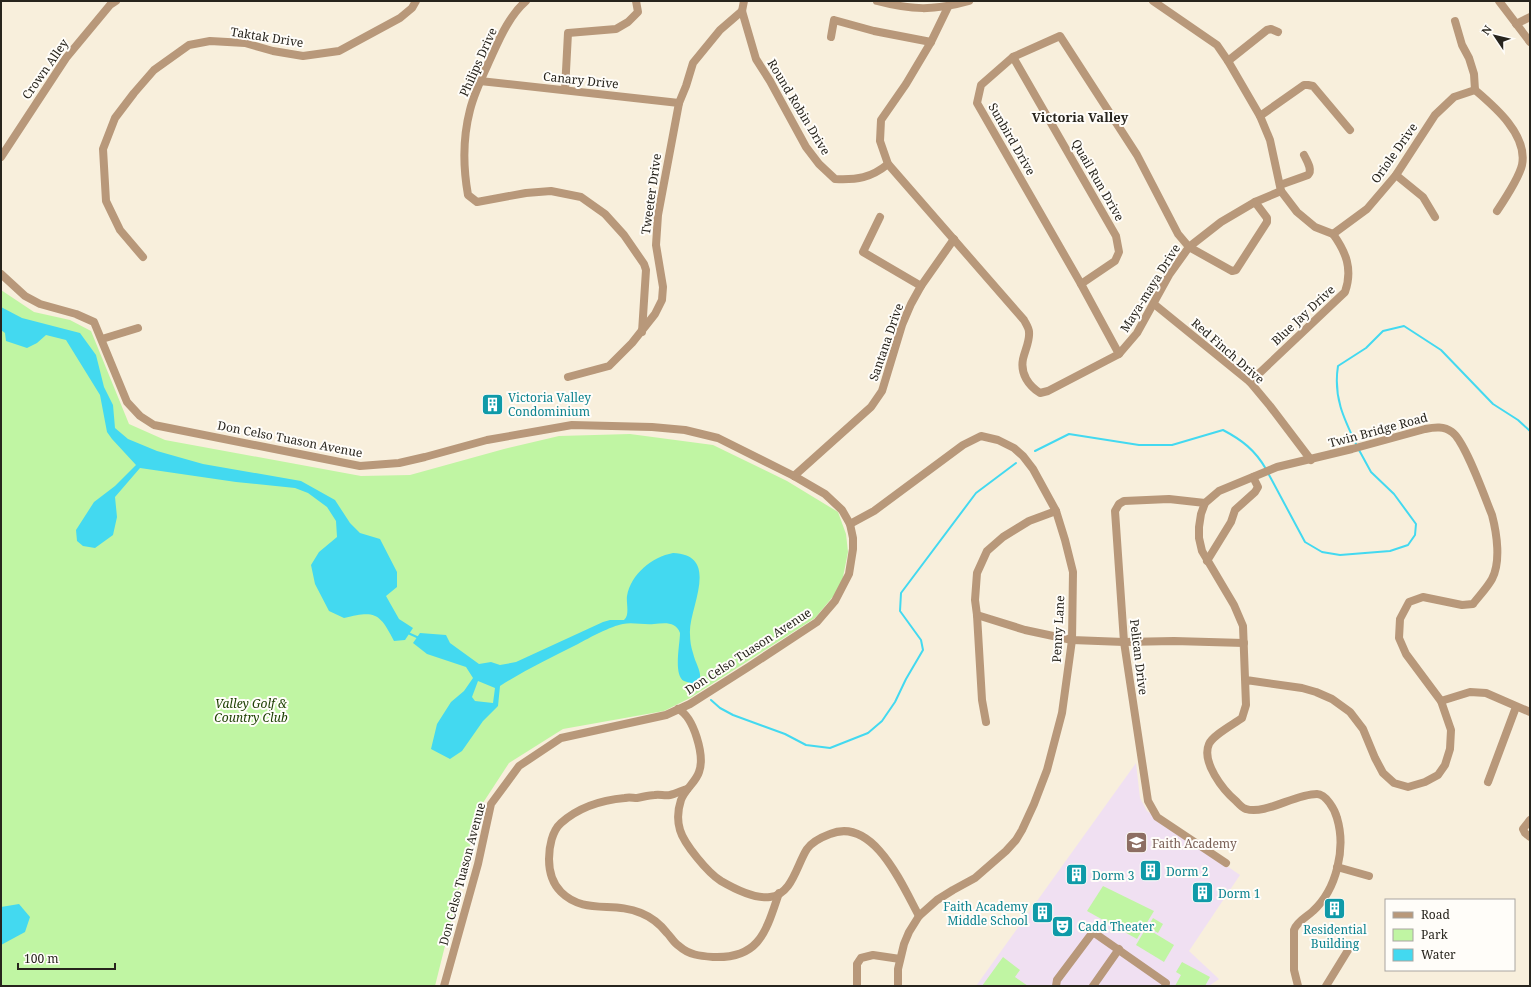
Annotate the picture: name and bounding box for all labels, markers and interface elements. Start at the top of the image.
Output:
north arrow [1475,16,1515,56]
text: N [1478,22,1495,38]
street label: Taktak Drive [229,23,305,51]
street label: Philips Drive [455,25,501,99]
street label: Crown Alley [18,35,72,103]
street label: Round Robin Drive [764,56,834,158]
street label: Canary Drive [542,68,620,92]
street label: Sunbird Drive [984,100,1040,178]
district label: Victoria Valley [1032,108,1129,126]
street label: Oriole Drive [1367,119,1421,187]
street label: Quail Run Drive [1068,136,1128,224]
street label: Tweeter Drive [637,152,665,236]
street label: Maya-maya Drive [1116,241,1184,335]
street label: Blue Jay Drive [1268,281,1338,349]
street label: Santana Drive [865,301,907,383]
street label: Red Finch Drive [1188,315,1268,387]
place label: Victoria Valley Condominium [508,389,591,420]
building icon: Victoria Valley Condominium [479,391,505,417]
street label: Twin Bridge Road [1327,408,1430,451]
street label: Don Celso Tuason Avenue [216,417,364,461]
street label: Penny Lane [1048,595,1068,663]
street label: Don Celso Tuason Avenue [682,604,814,698]
street label: Pelican Drive [1126,618,1152,696]
park label: Valley Golf & Country Club [214,695,288,726]
street label: Don Celso Tuason Avenue [435,801,489,947]
school or university icon: Faith Academy [1123,830,1149,856]
place label: Faith Academy [1152,835,1237,852]
building icon: Dorm 2 [1138,858,1164,884]
building icon: Dorm 3 [1063,862,1089,888]
place label: Dorm 2 [1166,863,1208,880]
place label: Dorm 3 [1092,867,1135,884]
building icon: Dorm 1 [1190,880,1216,906]
place label: Dorm 1 [1218,885,1260,902]
building icon: Residential Building [1322,895,1348,921]
place label: Faith Academy Middle School [943,898,1028,929]
legend [1385,899,1515,971]
building icon: Faith Academy Middle School [1030,900,1056,926]
text: Road [1421,906,1451,923]
theatre icon: Cadd Theater [1050,913,1076,939]
place label: Cadd Theater [1078,918,1155,935]
place label: Residential Building [1303,921,1367,952]
text: Park [1421,926,1449,943]
scale bar [18,945,115,971]
text: Water [1421,946,1456,963]
text: 100 m [24,950,59,967]

